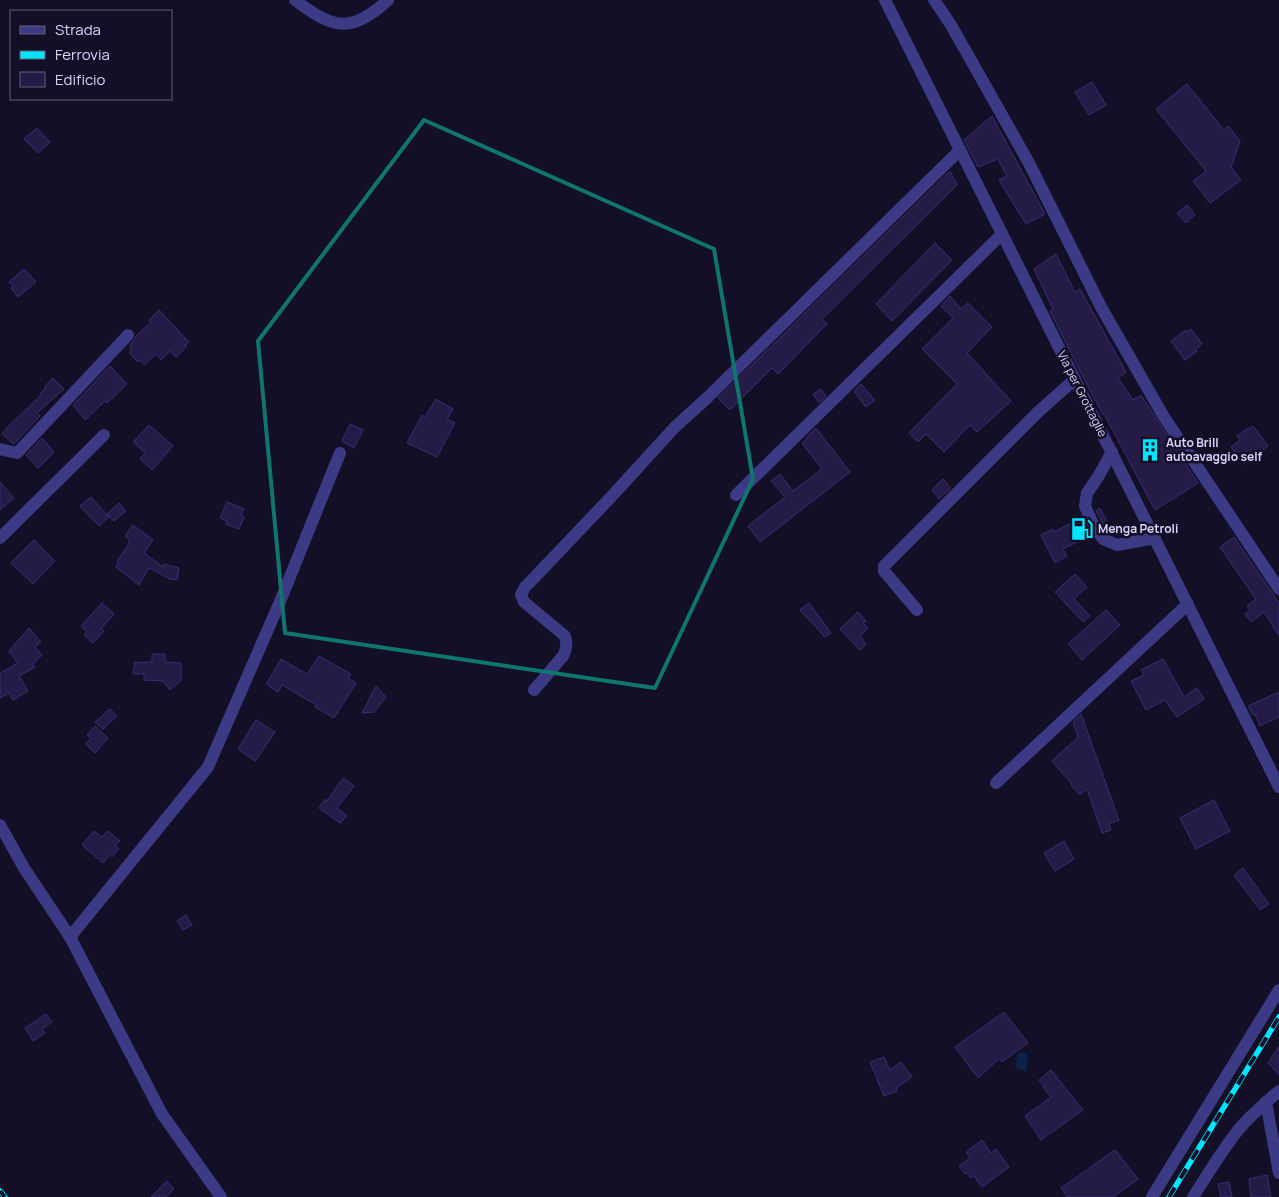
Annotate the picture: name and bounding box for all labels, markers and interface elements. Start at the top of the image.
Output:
legend [10,10,172,100]
text: Strada [55,19,101,40]
text: Ferrovia [55,44,110,65]
text: Edificio [55,69,106,90]
street label: Via per Grottaglie [1053,348,1112,440]
place label: Auto Brill autoavaggio self [1166,434,1263,465]
building icon: Auto Brill autoavaggio self [1137,437,1163,463]
fuel station icon: Menga Petroli [1069,516,1095,542]
place label: Menga Petroli [1098,520,1178,537]

